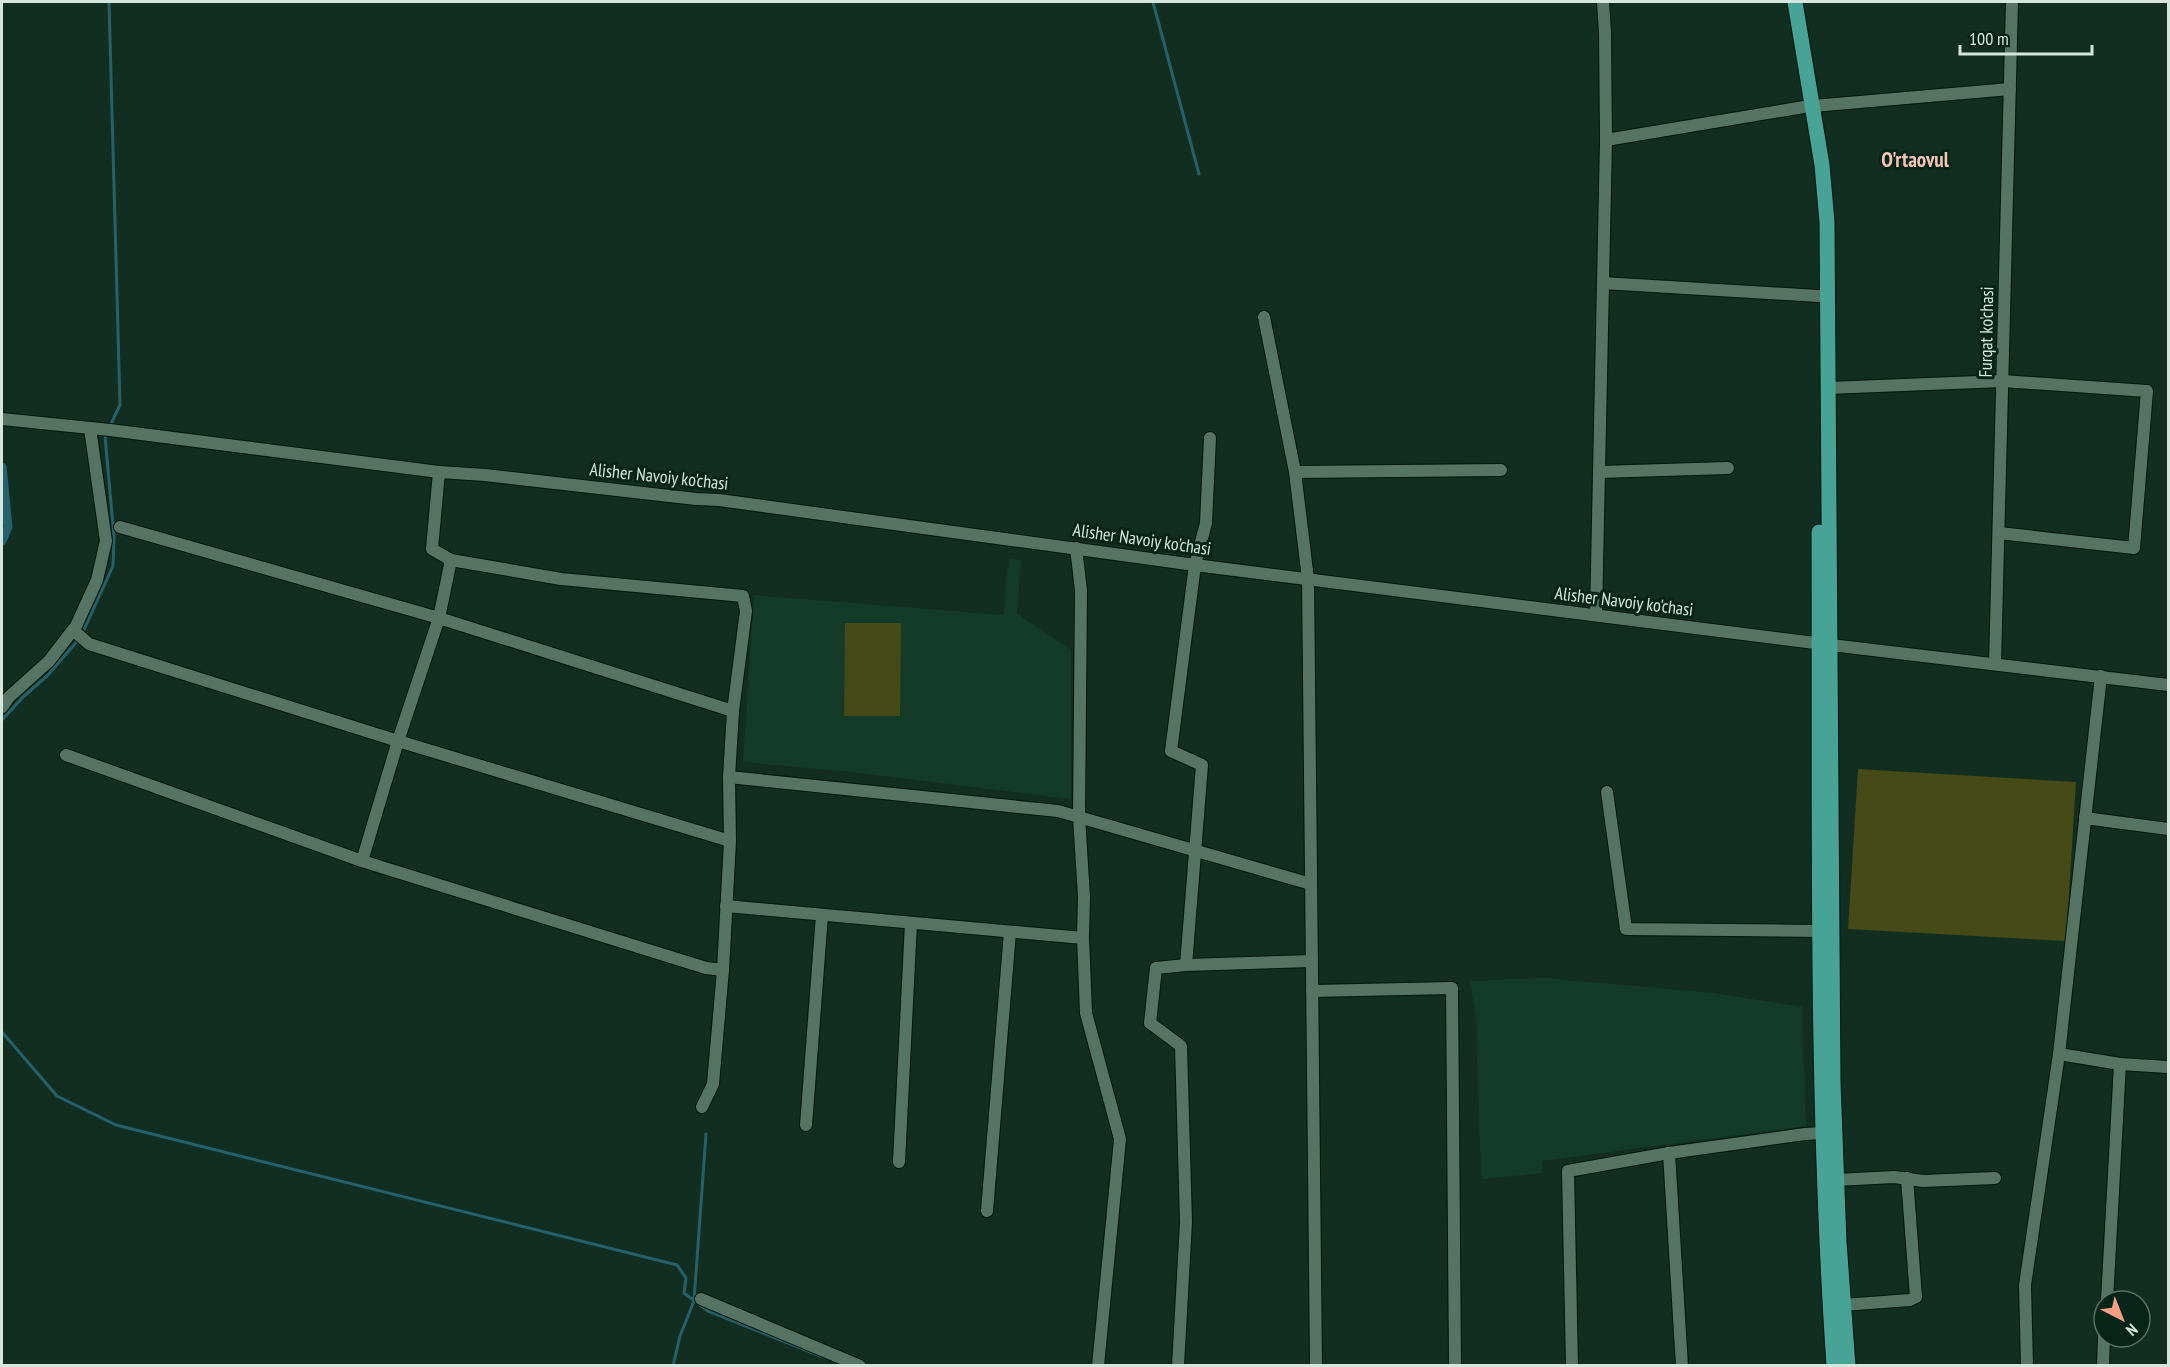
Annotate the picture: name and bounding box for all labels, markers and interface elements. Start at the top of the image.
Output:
scale bar [1960,18,2092,56]
text: 100 m [1969,27,2009,50]
district label: O'rtaovul [1881,146,1950,173]
street label: Furqat ko'chasi [1974,286,1998,378]
street label: Alisher Navoiy ko'chasi [588,457,730,495]
street label: Alisher Navoiy ko'chasi [1071,518,1213,560]
street label: Alisher Navoiy ko'chasi [1553,581,1695,621]
north arrow [2092,1289,2152,1349]
text: N [2122,1320,2142,1340]

